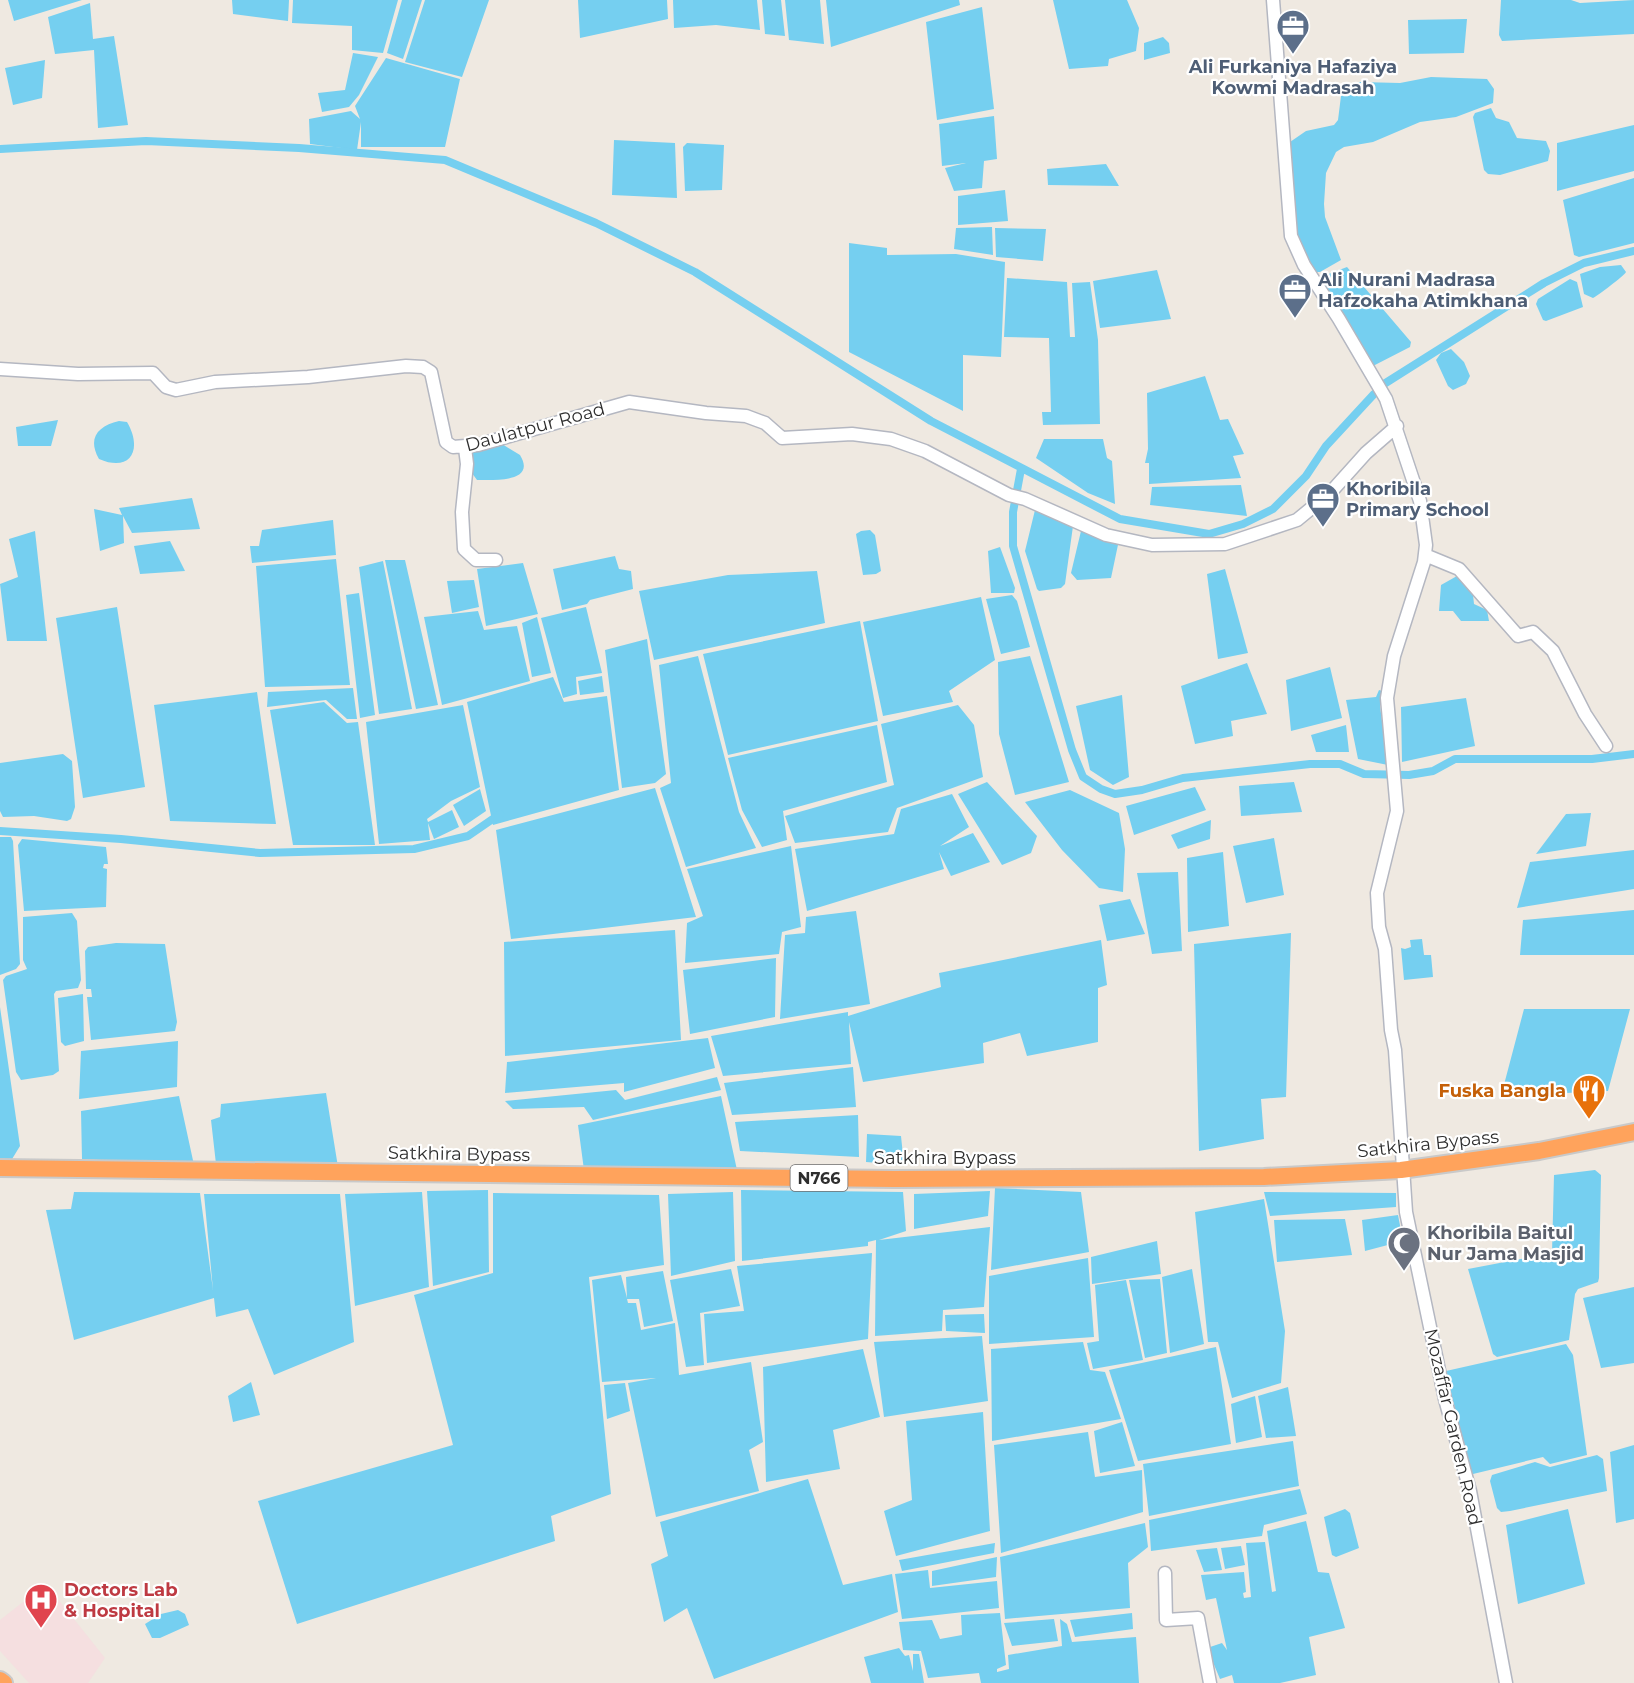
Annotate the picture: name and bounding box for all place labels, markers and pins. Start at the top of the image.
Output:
office icon: Ali Furkaniya Hafaziya Kowmi Madrasah [1275,8,1311,55]
place label: Ali Furkaniya Hafaziya Kowmi Madrasah [1188,56,1397,99]
place label: Ali Nurani Madrasa Hafzokaha Atimkhana [1317,269,1528,312]
office icon: Ali Nurani Madrasa Hafzokaha Atimkhana [1277,272,1313,319]
place label: Khoribila Primary School [1346,478,1489,521]
office icon: Khoribila Primary School [1305,481,1341,528]
restaurant icon: Fuska Bangla [1571,1073,1607,1120]
place label: Fuska Bangla [1439,1080,1566,1102]
place label: Khoribila Baitul Nur Jama Masjid [1427,1222,1584,1265]
mosque icon: Khoribila Baitul Nur Jama Masjid [1386,1225,1422,1272]
place label: Doctors Lab & Hospital [64,1579,178,1622]
hospital icon: Doctors Lab & Hospital [23,1582,59,1629]

